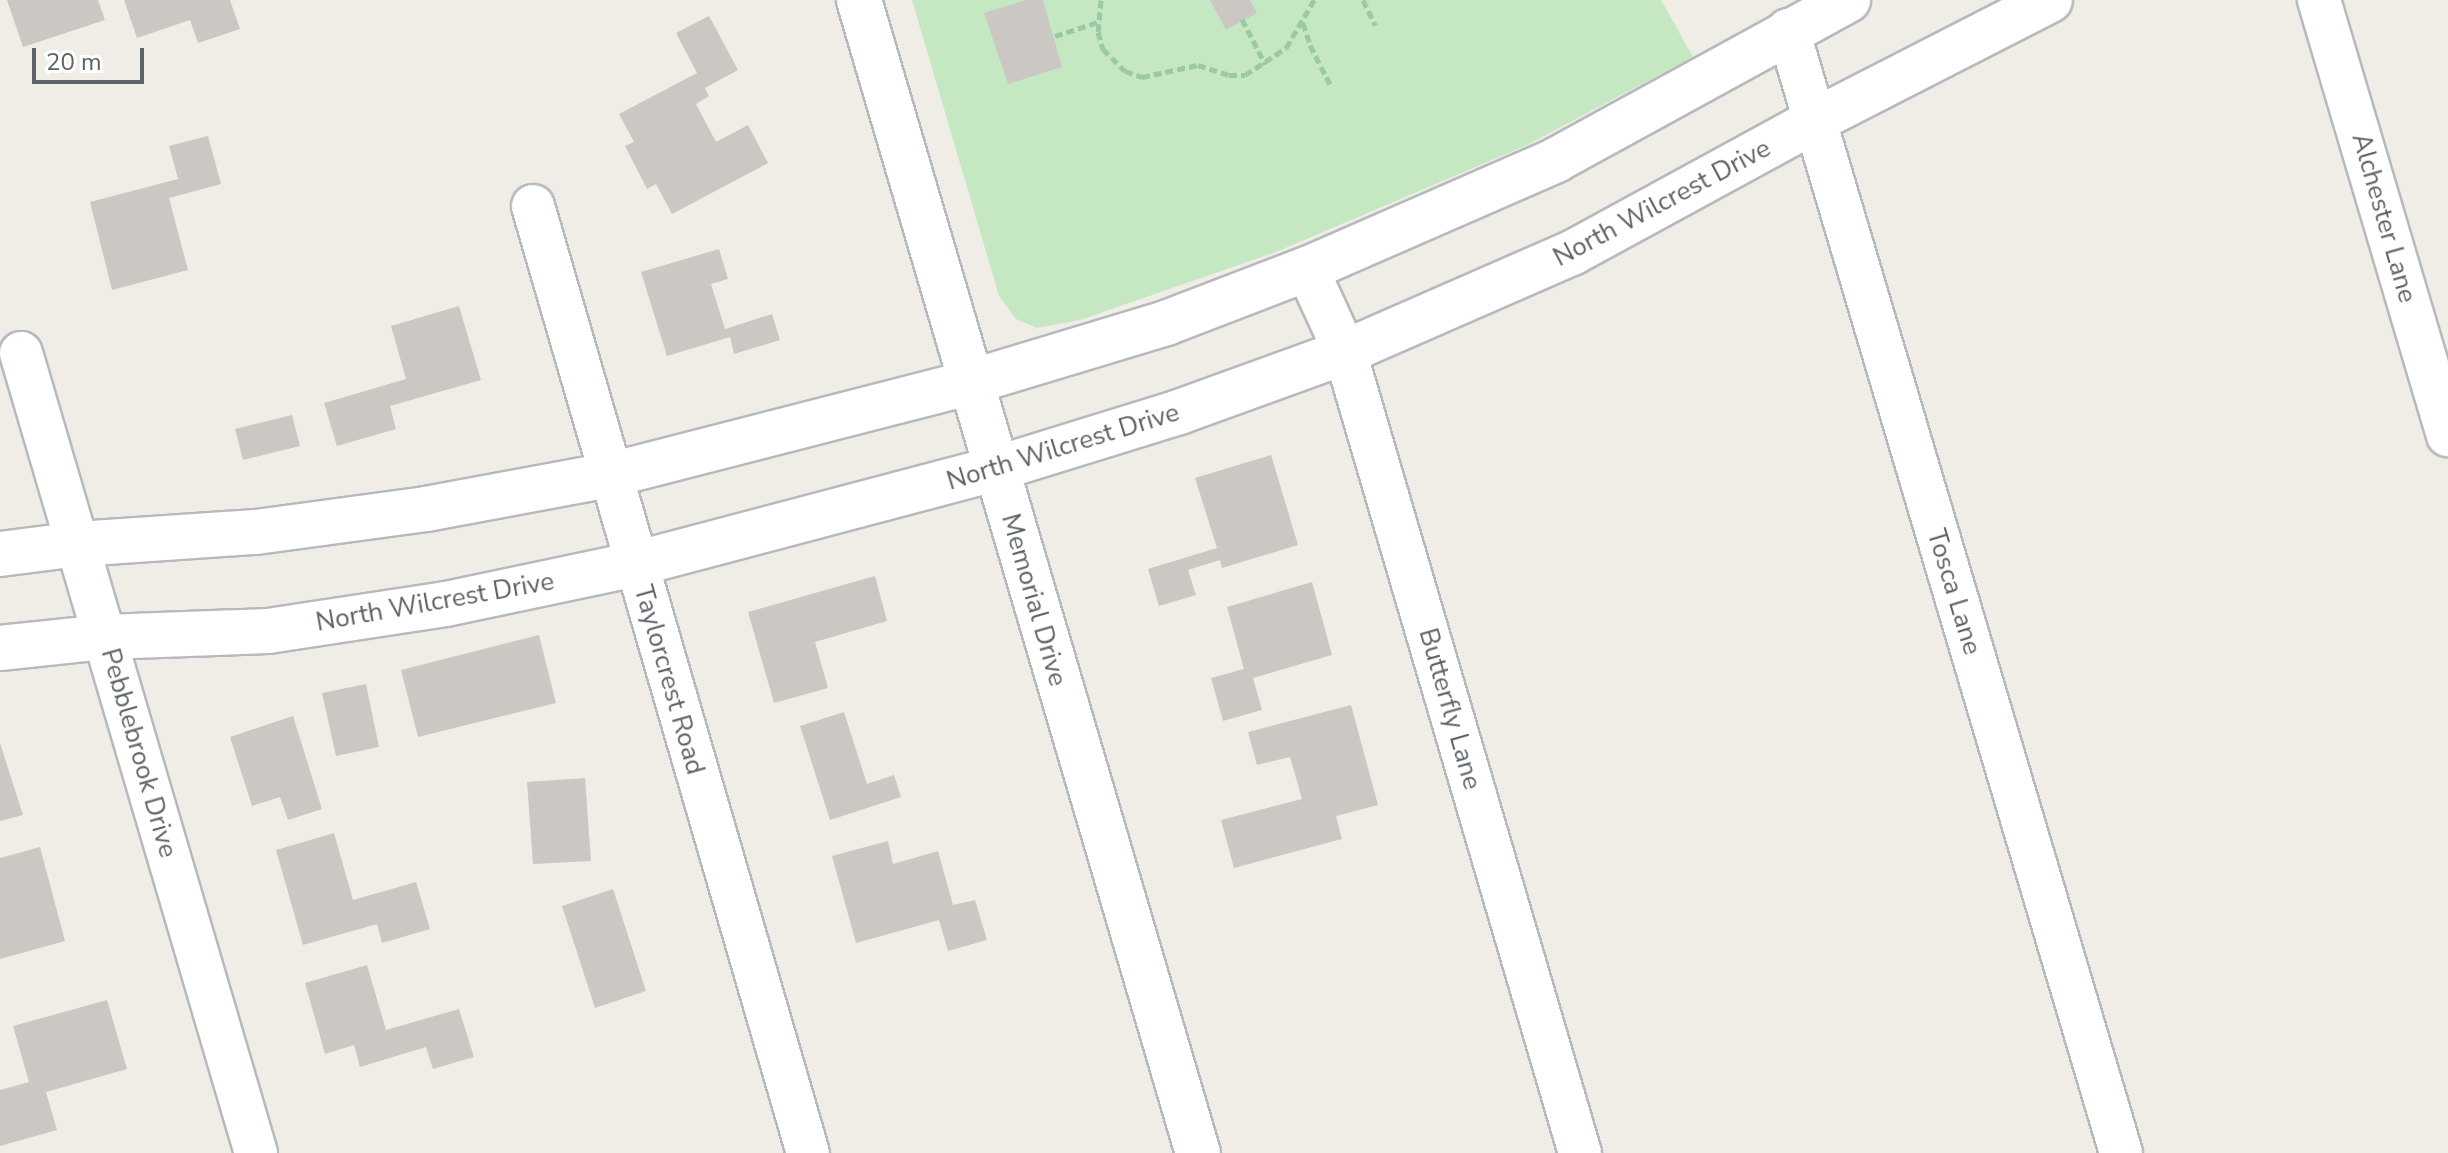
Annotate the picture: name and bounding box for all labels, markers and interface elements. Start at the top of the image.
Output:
scale bar [36,32,148,82]
text: 20 m [46,46,102,78]
street label: Alchester Lane [2345,130,2423,306]
street label: North Wilcrest Drive [1548,133,1776,273]
street label: North Wilcrest Drive [943,397,1183,497]
street label: Memorial Drive [994,510,1074,690]
street label: Tosca Lane [1920,526,1988,658]
street label: North Wilcrest Drive [313,566,557,638]
street label: Taylorcrest Road [627,582,711,778]
street label: Butterfly Lane [1412,625,1488,793]
street label: Pebblebrook Drive [94,645,184,861]

